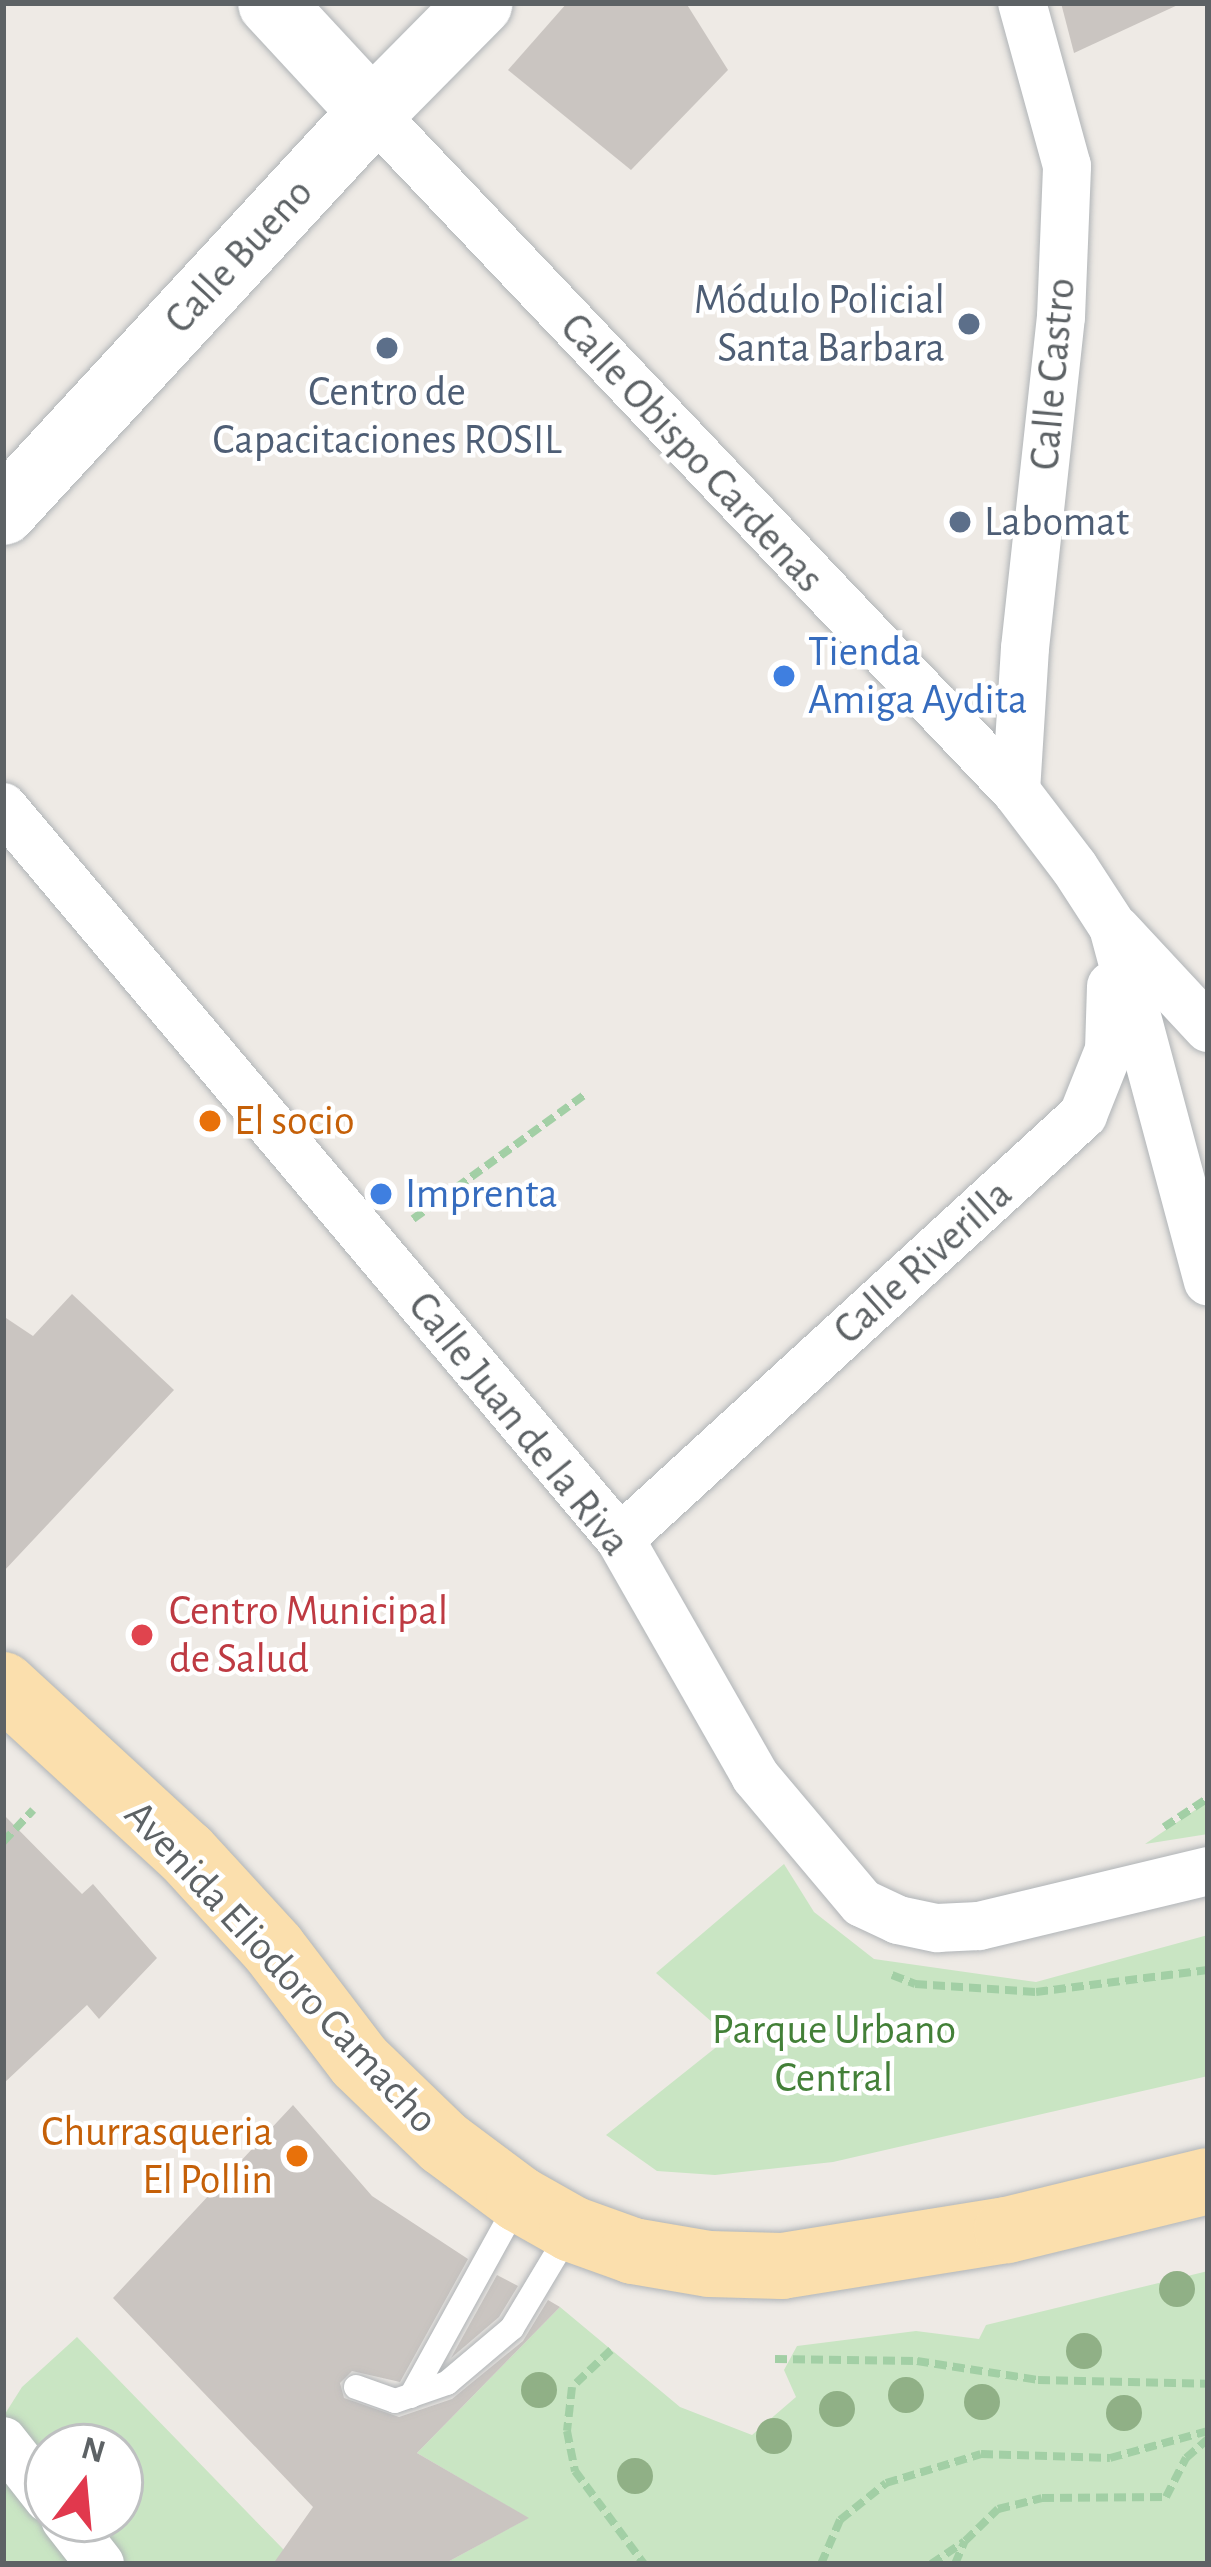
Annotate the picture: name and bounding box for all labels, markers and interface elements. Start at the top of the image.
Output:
street label: Calle Bueno [154,168,324,344]
place label: Módulo Policial Santa Barbara [694,275,945,374]
street label: Calle Castro [1020,276,1086,472]
street label: Calle Obispo Cardenas [550,303,834,603]
marker: Módulo Policial Santa Barbara [956,311,982,337]
marker: Centro de Capacitaciones ROSIL [374,335,400,361]
place label: Centro de Capacitaciones ROSIL [212,367,562,466]
place label: Labomat [984,497,1129,547]
marker: Labomat [947,509,973,535]
place label: Tienda Amiga Aydita [808,627,1027,726]
marker: Tienda Amiga Aydita [771,663,797,689]
place label: El socio [234,1096,355,1146]
marker: El socio [197,1108,223,1134]
place label: Imprenta [405,1169,558,1219]
street label: Calle Riverilla [824,1169,1022,1355]
marker: Imprenta [368,1181,394,1207]
street label: Calle Juan de la Riva [397,1282,641,1566]
place label: Centro Municipal de Salud [169,1586,448,1684]
marker: Centro Municipal de Salud [126,1619,158,1651]
street label: Avenida Eliodoro Camacho [114,1790,448,2144]
park label: Parque Urbano Central [712,2005,956,2104]
place label: Churrasqueria El Pollin [41,2107,273,2206]
marker: Churrasqueria El Pollin [284,2143,310,2169]
north arrow [24,2423,144,2543]
text: N [78,2432,109,2470]

